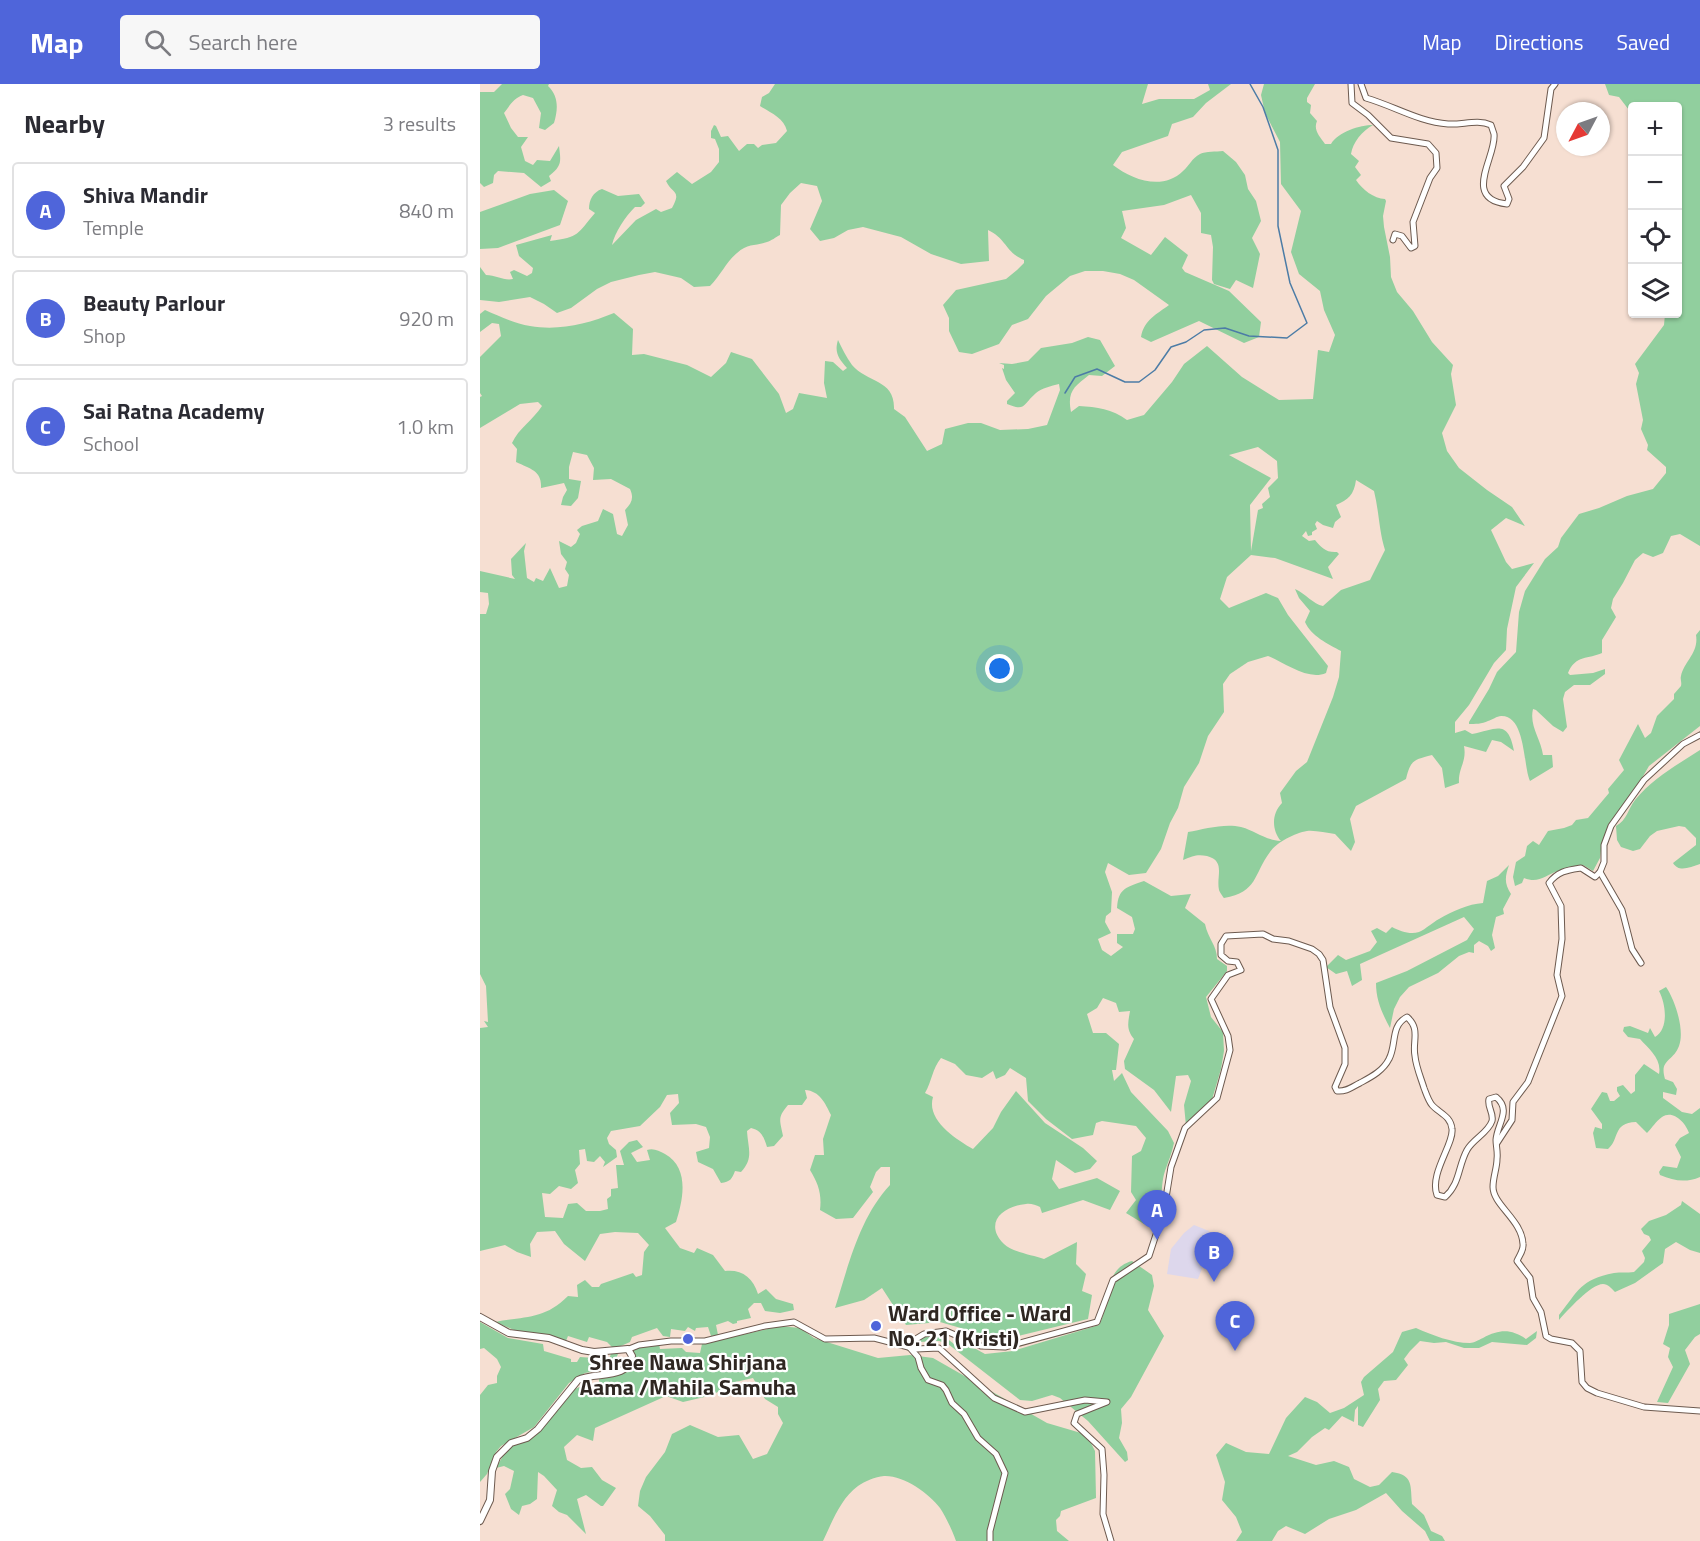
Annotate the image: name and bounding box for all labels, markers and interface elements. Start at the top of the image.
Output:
search box [120,15,540,69]
text: Map [30,21,84,64]
text: Search here [189,25,298,59]
icon: search [141,26,174,59]
text: Map [1422,26,1462,58]
text: Directions [1495,26,1584,58]
text: Saved [1617,26,1670,58]
north arrow [1556,102,1610,156]
map controls [1628,102,1682,318]
button: + [1628,102,1682,156]
text: Nearby [24,104,105,143]
text: 3 results [383,108,456,139]
button: − [1628,156,1682,210]
text: Shiva Mandir [83,178,208,212]
text: A [39,195,52,226]
text: 840 m [399,195,454,226]
button: locate [1628,210,1682,264]
text: Temple [83,212,144,243]
button: layers [1628,264,1682,318]
text: Beauty Parlour [83,286,225,320]
text: B [39,303,52,334]
text: 920 m [399,303,454,334]
text: Shop [83,320,126,351]
text: Sai Ratna Academy [83,394,265,428]
text: C [40,411,51,442]
text: 1.0 km [397,411,454,442]
text: School [83,428,139,459]
your location [985,654,1014,683]
pin: A [1138,1190,1176,1240]
pin: B [1194,1232,1234,1282]
place label: Ward Office - Ward No. 21 (Kristi) [888,1296,1071,1355]
pin: C [1216,1302,1254,1351]
marker: Ward Office - Ward No. 21 (Kristi) [869,1319,883,1333]
marker: Shree Nawa Shirjana Aama /Mahila Samuha [681,1332,695,1346]
place label: Shree Nawa Shirjana Aama /Mahila Samuha [580,1345,796,1404]

